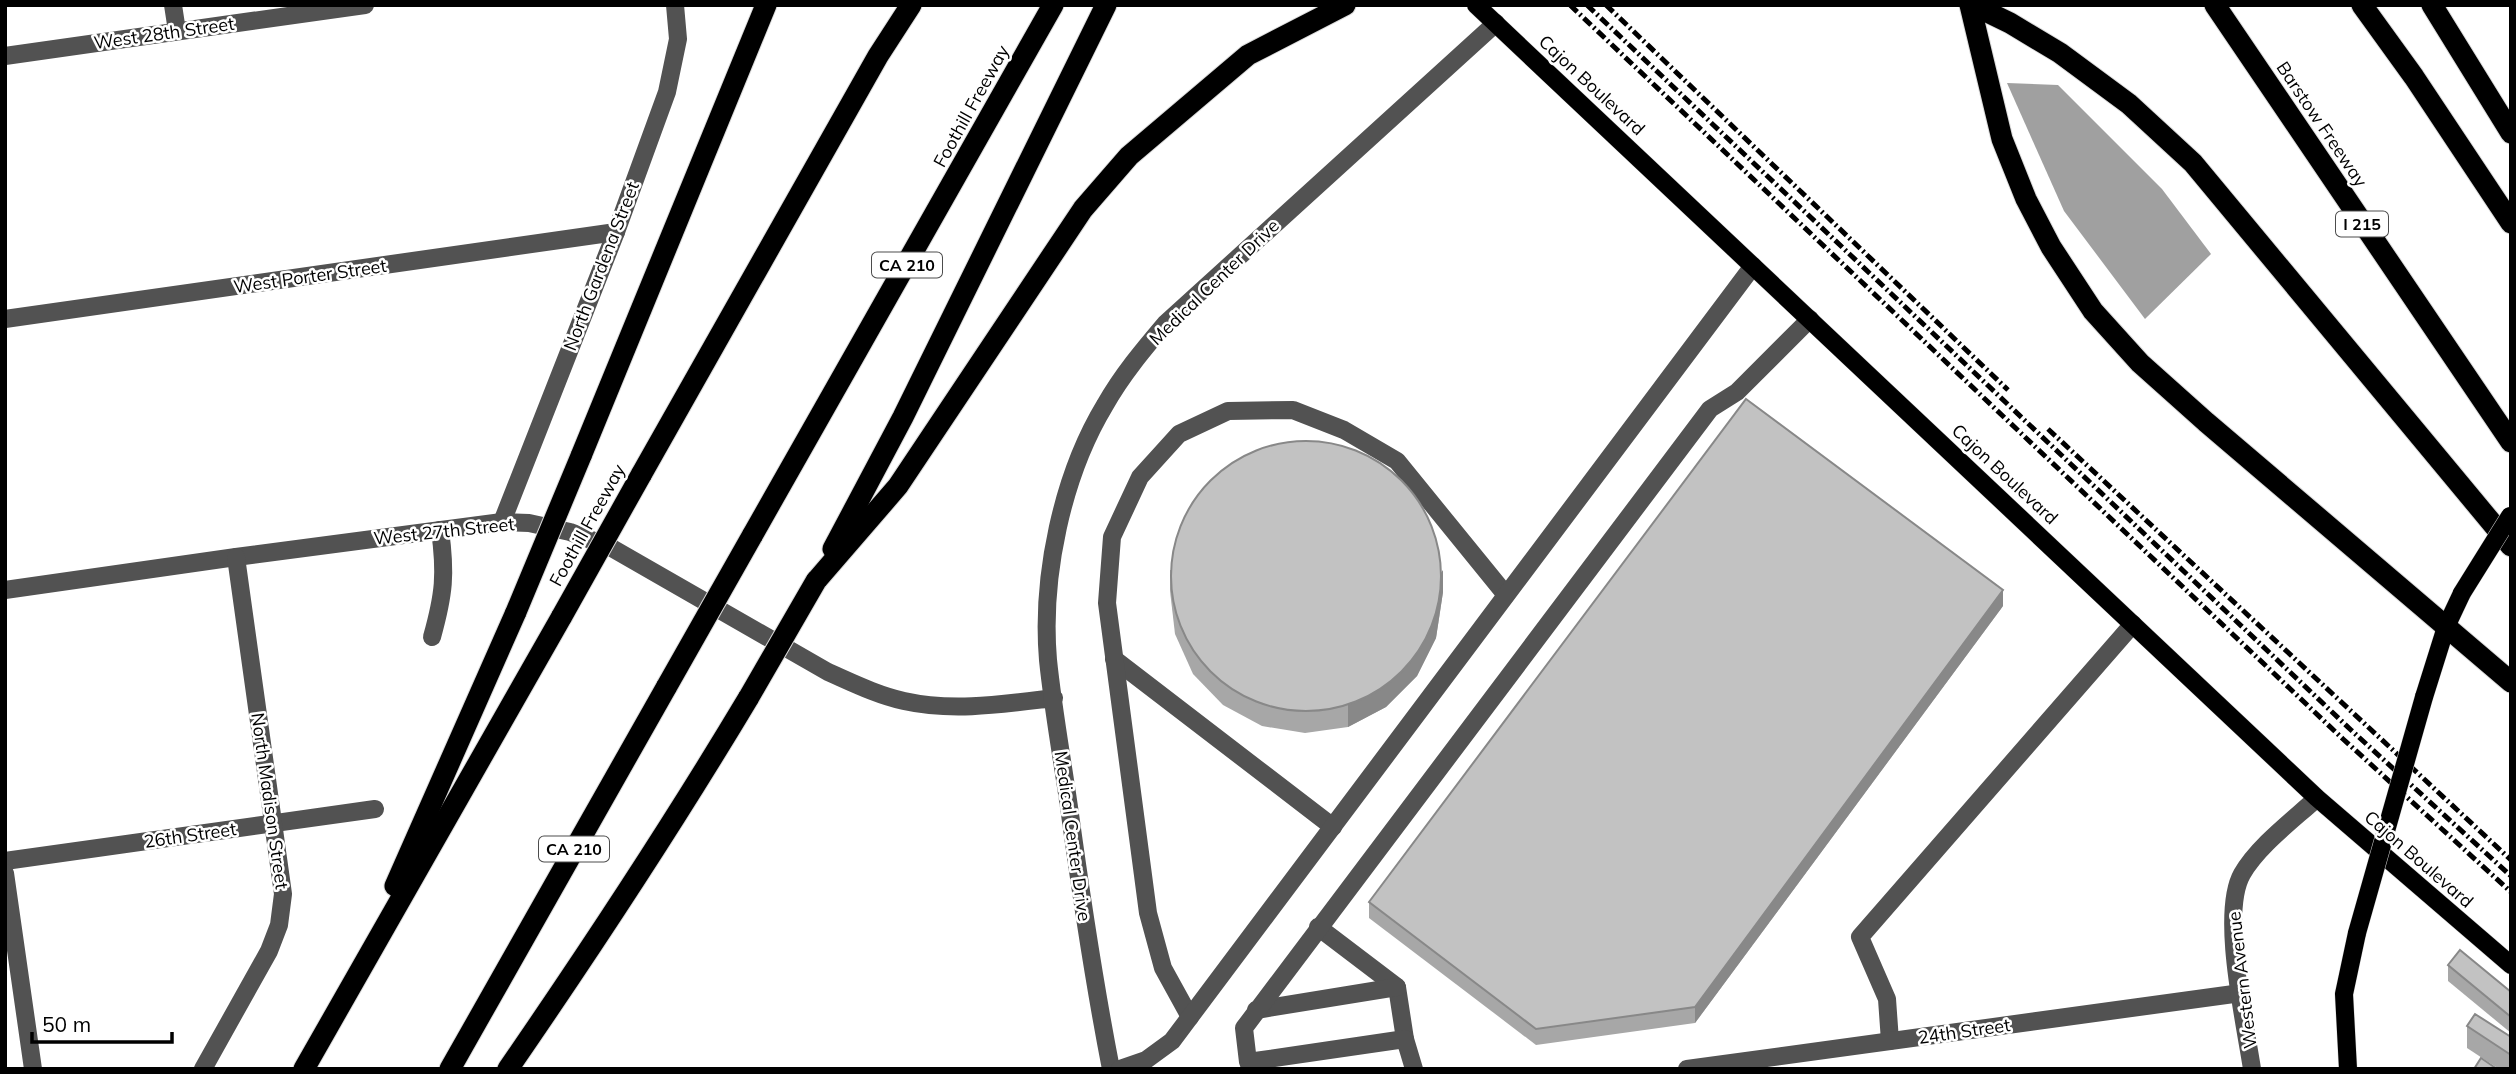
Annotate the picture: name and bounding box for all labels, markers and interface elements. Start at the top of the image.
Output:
street label: West 28th Street [92,12,236,54]
street label: Cajon Boulevard [1534,30,1650,140]
street label: Foothill Freeway [928,40,1014,171]
street label: Barstow Freeway [2271,57,2373,192]
street label: North Gardena Street [558,178,644,354]
road number: I 215 [2336,212,2388,236]
street label: Medical Center Drive [1144,214,1284,350]
road number: CA 210 [872,252,942,278]
street label: West Porter Street [232,254,388,298]
street label: Cajon Boulevard [1947,419,2063,529]
street label: Foothill Freeway [544,459,630,590]
street label: West 27th Street [372,512,516,550]
street label: North Madison Street [246,711,294,891]
street label: Medical Center Drive [1050,749,1096,923]
street label: Cajon Boulevard [2360,805,2478,913]
street label: 26th Street [142,817,238,853]
road number: CA 210 [539,836,609,862]
street label: Western Avenue [2222,910,2262,1050]
scale bar [32,1000,172,1044]
text: 50 m [42,1011,91,1037]
street label: 24th Street [1916,1013,2012,1049]

